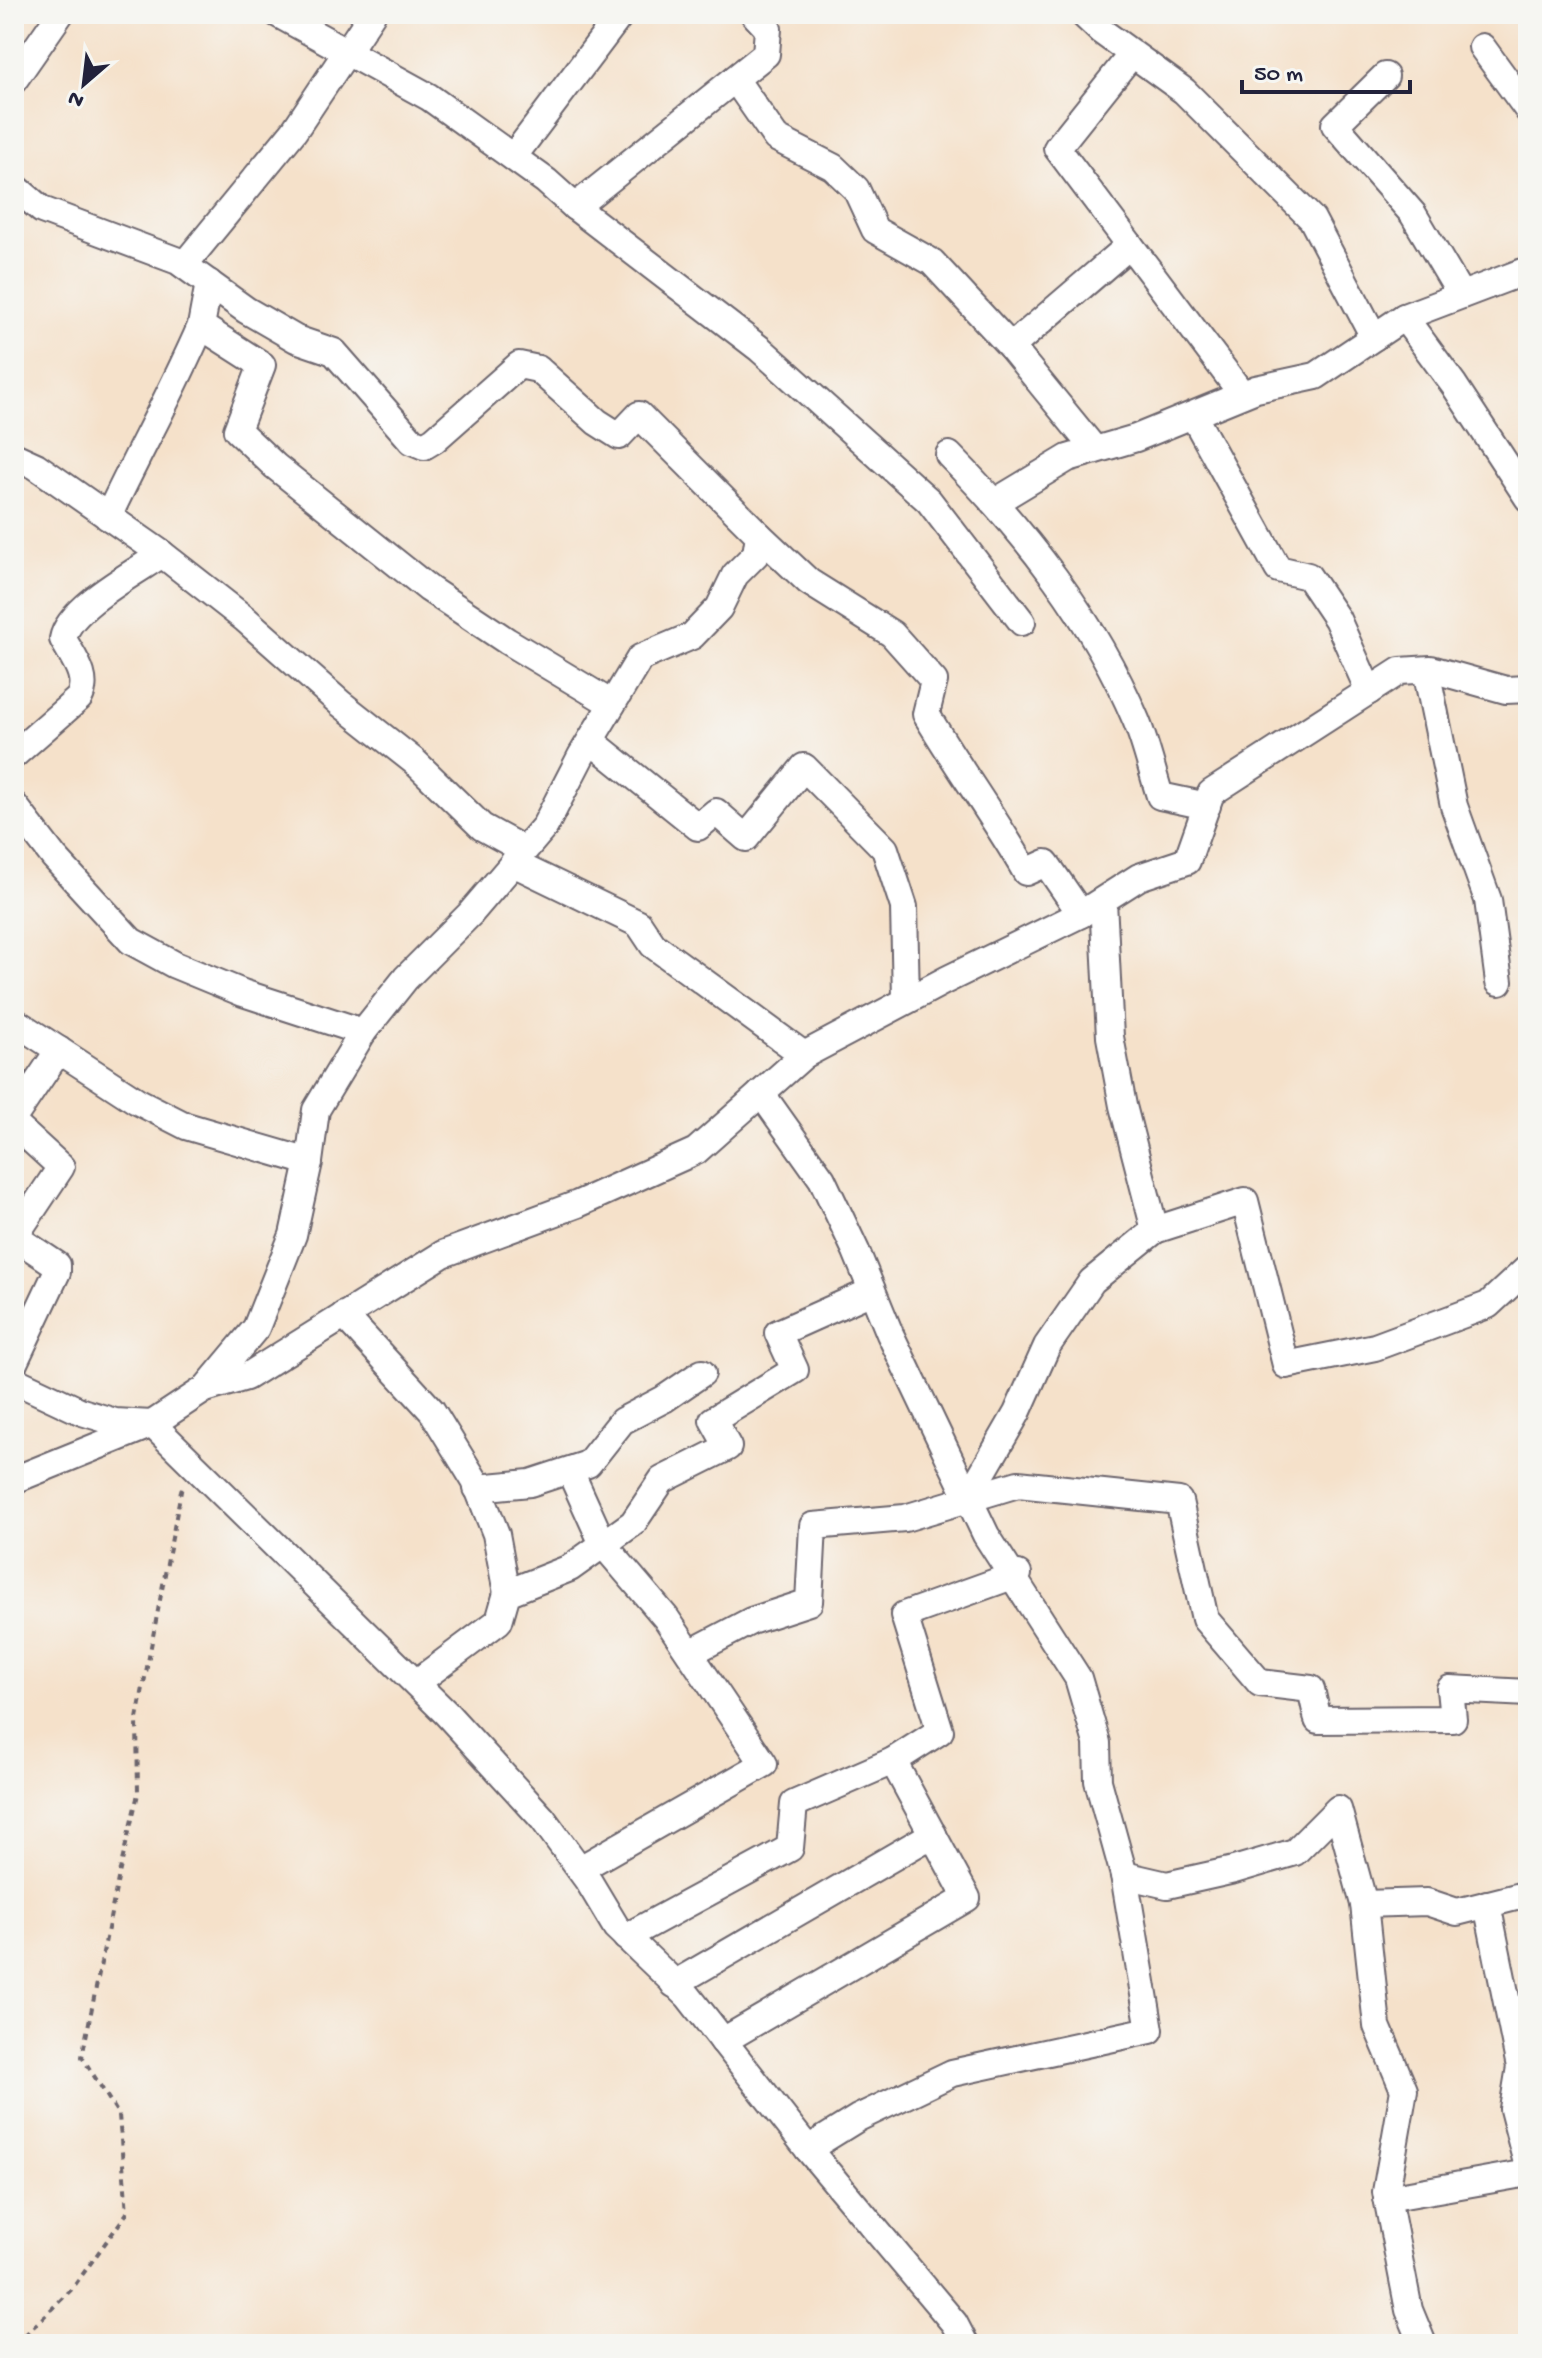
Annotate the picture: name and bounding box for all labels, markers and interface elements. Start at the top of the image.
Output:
north arrow [44,44,124,124]
scale bar [1242,44,1410,94]
text: 50 m [1254,61,1303,90]
text: N [64,83,89,113]

